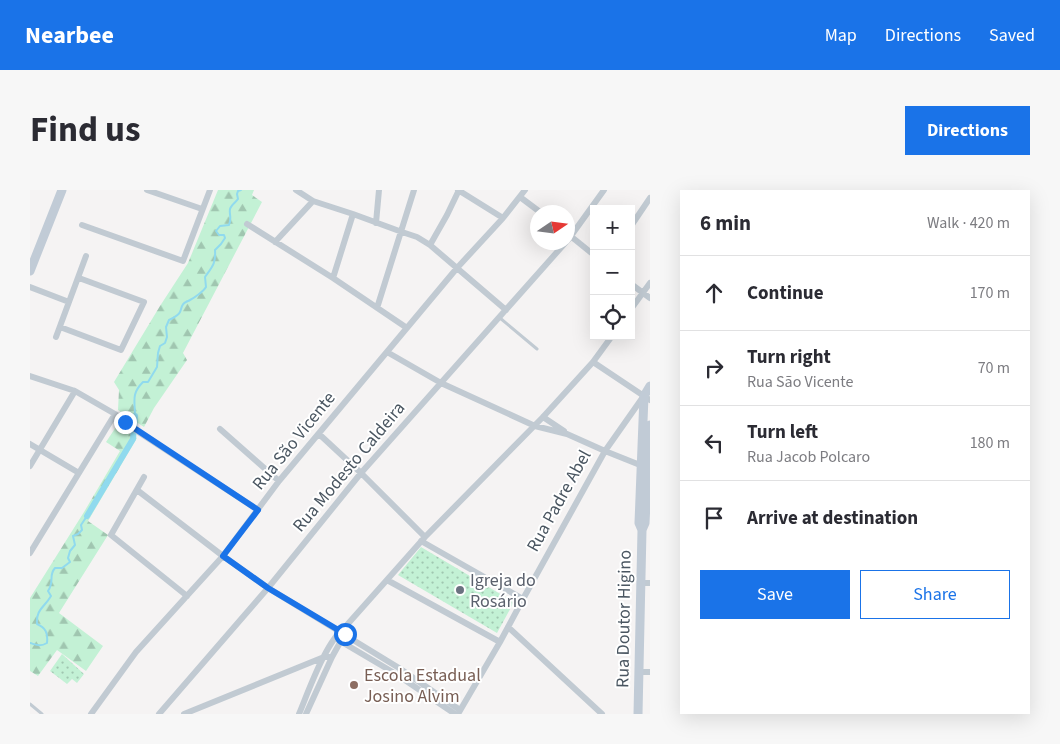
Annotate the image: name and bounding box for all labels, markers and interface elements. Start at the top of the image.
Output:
text: Nearbee [25,18,114,53]
text: Map [825,23,857,48]
text: Directions [885,23,961,48]
text: Saved [989,23,1035,48]
text: Find us [30,105,140,155]
button: Directions [905,106,1030,155]
north arrow [530,205,575,250]
map controls [590,205,635,340]
button: + [590,205,635,250]
text: 6 min [700,208,751,238]
text: Walk · 420 m [927,212,1010,234]
button: − [590,250,635,295]
icon: ahead [700,279,728,307]
text: Continue [747,280,824,307]
text: 170 m [970,282,1010,304]
button: locate [590,295,635,340]
text: Turn right [747,344,831,371]
icon: right [700,354,728,382]
text: 70 m [978,357,1010,379]
text: Rua São Vicente [747,371,854,393]
street label: Rua São Vicente [247,387,341,495]
street label: Rua Modesto Caldeira [287,397,411,537]
route end [114,411,137,434]
text: Turn left [747,419,818,446]
icon: left [700,429,728,457]
text: 180 m [970,432,1010,454]
street label: Rua Padre Abel [521,446,597,556]
text: Rua Jacob Polcaro [747,446,870,468]
icon: arrive [700,504,728,532]
text: Arrive at destination [747,505,918,532]
street label: Rua Doutor Higino [610,550,638,688]
place label: Igreja do Rosário [470,568,536,614]
button: Save [700,570,850,619]
button: Share [860,570,1010,619]
marker: Igreja do Rosário [454,584,466,596]
route start [334,623,357,646]
place label: Escola Estadual Josino Alvim [364,663,481,709]
marker: Escola Estadual Josino Alvim [348,679,360,691]

